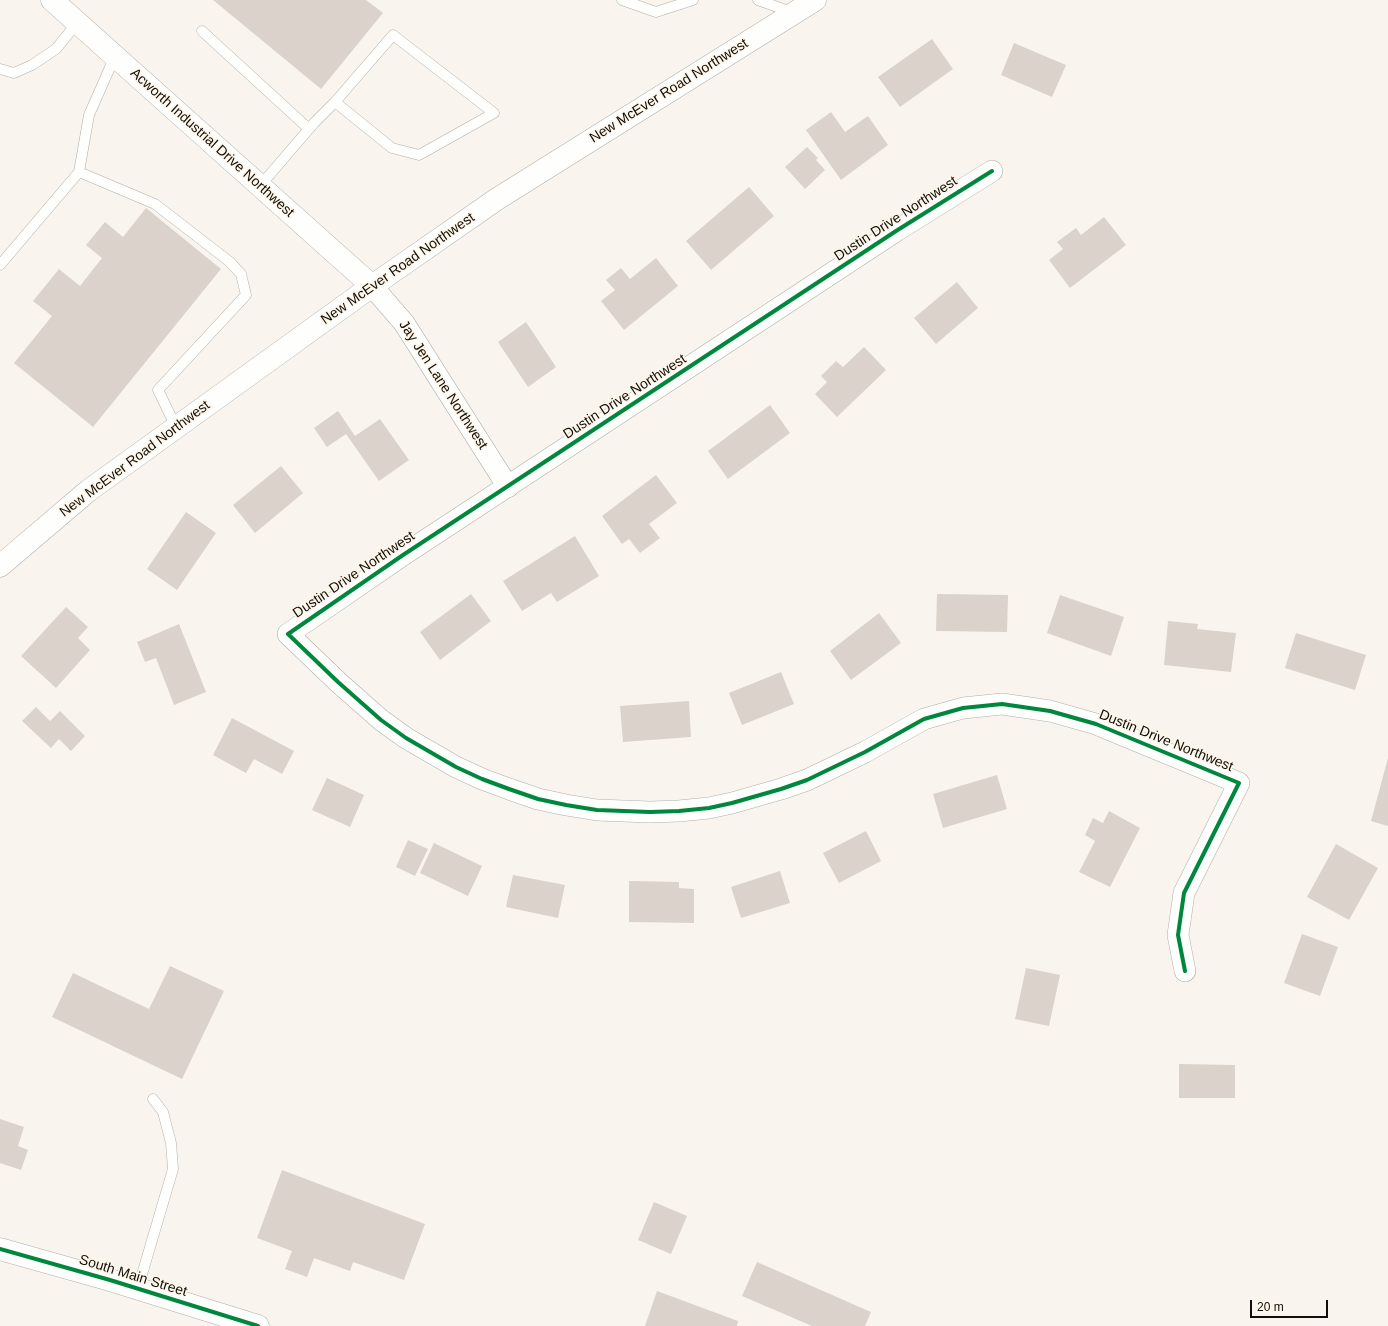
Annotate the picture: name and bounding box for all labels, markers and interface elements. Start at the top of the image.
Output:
street label: New McEver Road Northwest [587,35,751,147]
street label: Acworth Industrial Drive Northwest [127,65,297,221]
street label: Dustin Drive Northwest [831,173,961,265]
street label: New McEver Road Northwest [318,209,478,329]
street label: Jay Jen Lane Northwest [395,317,491,453]
street label: Dustin Drive Northwest [560,351,690,443]
street label: New McEver Road Northwest [57,397,213,521]
street label: Dustin Drive Northwest [290,528,418,622]
street label: Dustin Drive Northwest [1096,706,1236,776]
street label: South Main Street [77,1252,189,1300]
scale bar [1252,1292,1330,1318]
text: 20 m [1257,1300,1284,1314]

